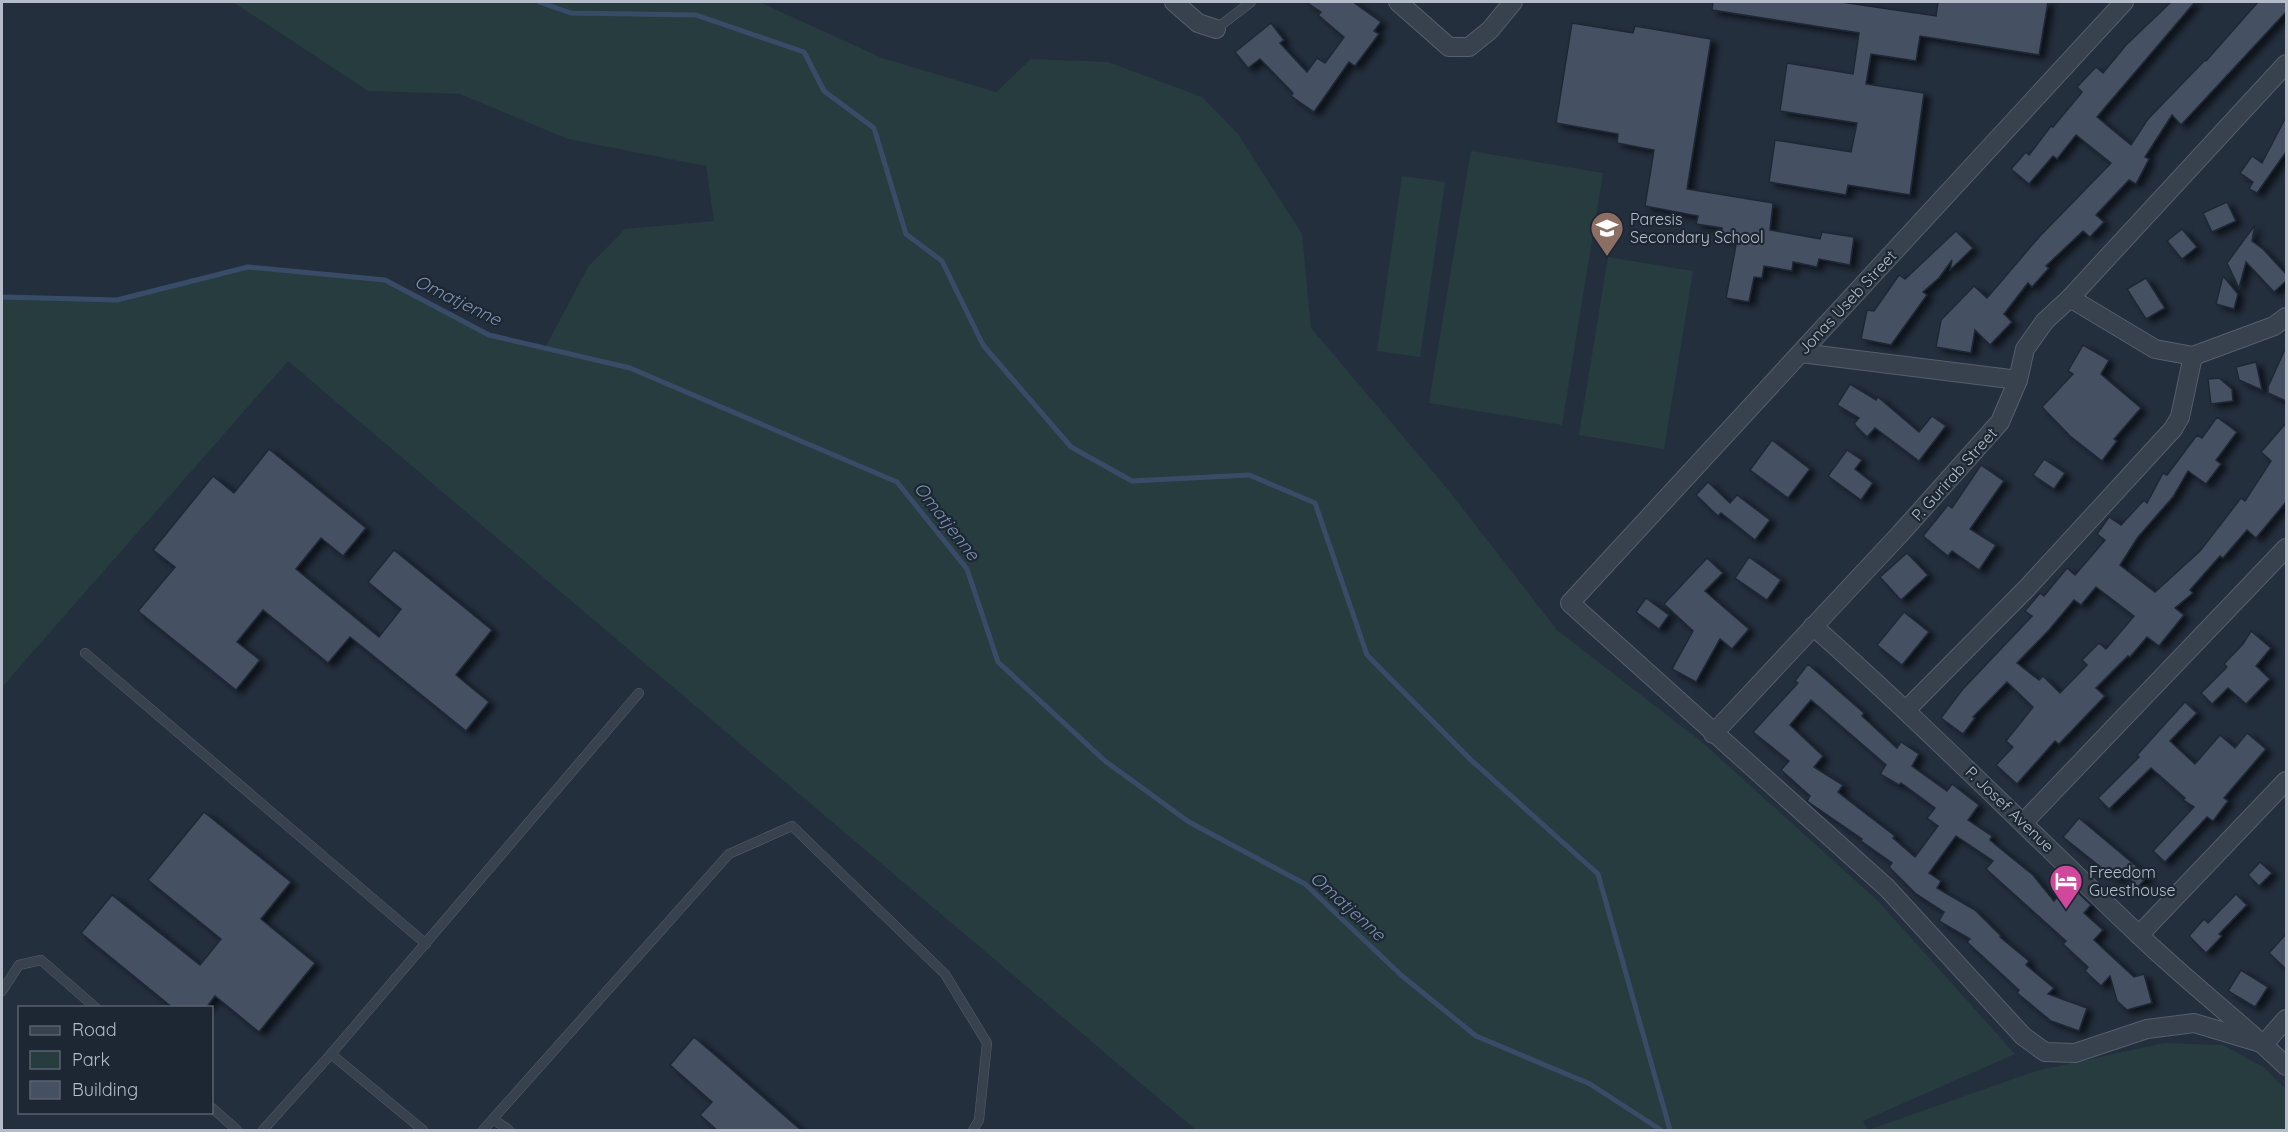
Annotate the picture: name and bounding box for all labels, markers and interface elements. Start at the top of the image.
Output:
place label: Paresis Secondary School [1630,209,1764,247]
school or university icon: Paresis Secondary School [1589,210,1625,257]
street label: Jonas Useb Street [1794,246,1900,358]
water label: Omatjenne [411,269,506,331]
street label: P. Gurirab Street [1907,423,2001,525]
water label: Omatjenne [909,477,985,565]
street label: P. Josef Avenue [1962,762,2058,856]
place label: Freedom Guesthouse [2089,862,2176,900]
hotel icon: Freedom Guesthouse [2048,863,2084,910]
water label: Omatjenne [1306,866,1391,946]
legend [18,1006,213,1114]
text: Road [72,1018,117,1041]
text: Park [72,1048,110,1071]
text: Building [72,1078,138,1101]

